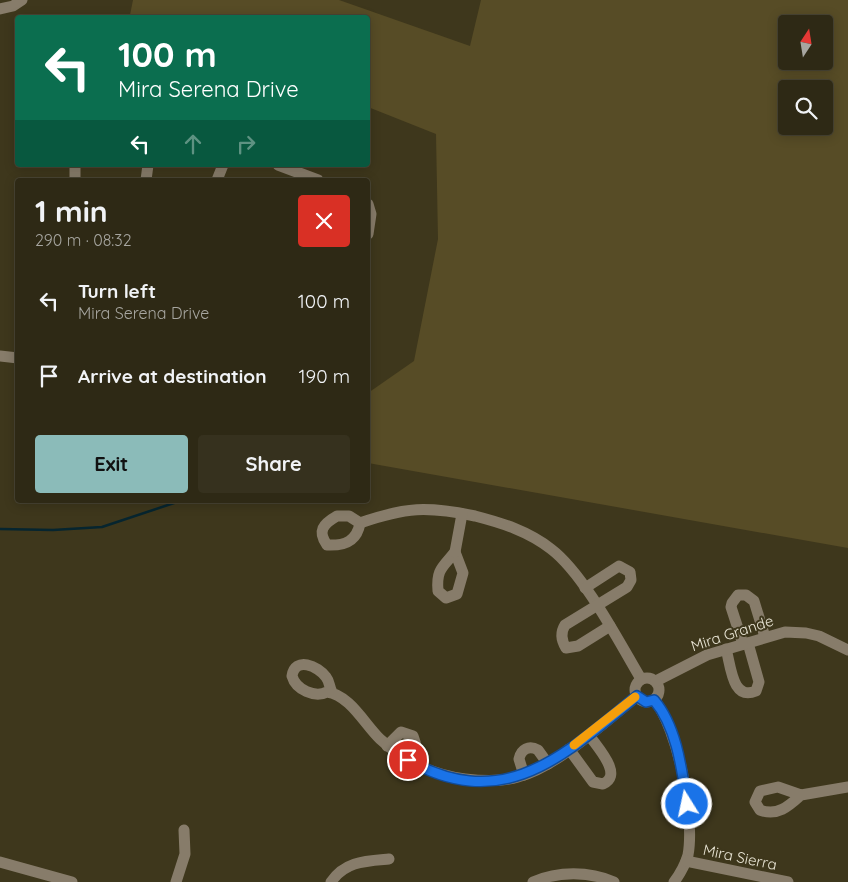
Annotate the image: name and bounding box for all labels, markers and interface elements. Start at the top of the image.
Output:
north arrow [778,15,832,70]
map controls [778,15,833,135]
text: 100 m [118,32,217,76]
icon: left [35,35,100,100]
text: Mira Serena Drive [118,75,299,103]
button: search [778,80,833,135]
icon: left [126,130,154,158]
icon: ahead [179,130,207,158]
icon: right [232,130,260,158]
text: 1 min [35,192,108,230]
button: close [298,195,350,247]
text: 290 m · 08:32 [35,230,132,250]
text: Turn left [78,279,156,303]
icon: left [35,287,63,315]
text: 100 m [298,289,350,313]
text: Mira Serena Drive [78,303,209,323]
icon: arrive [35,362,63,390]
text: Arrive at destination [78,364,267,388]
text: 190 m [299,364,350,388]
button: Exit [35,435,188,493]
button: Share [198,435,350,493]
street label: Mira Grande [688,611,776,655]
pin [387,739,429,781]
icon: arrive [394,746,422,774]
position arrow [660,777,712,829]
street label: Mira Sierra [701,840,779,874]

